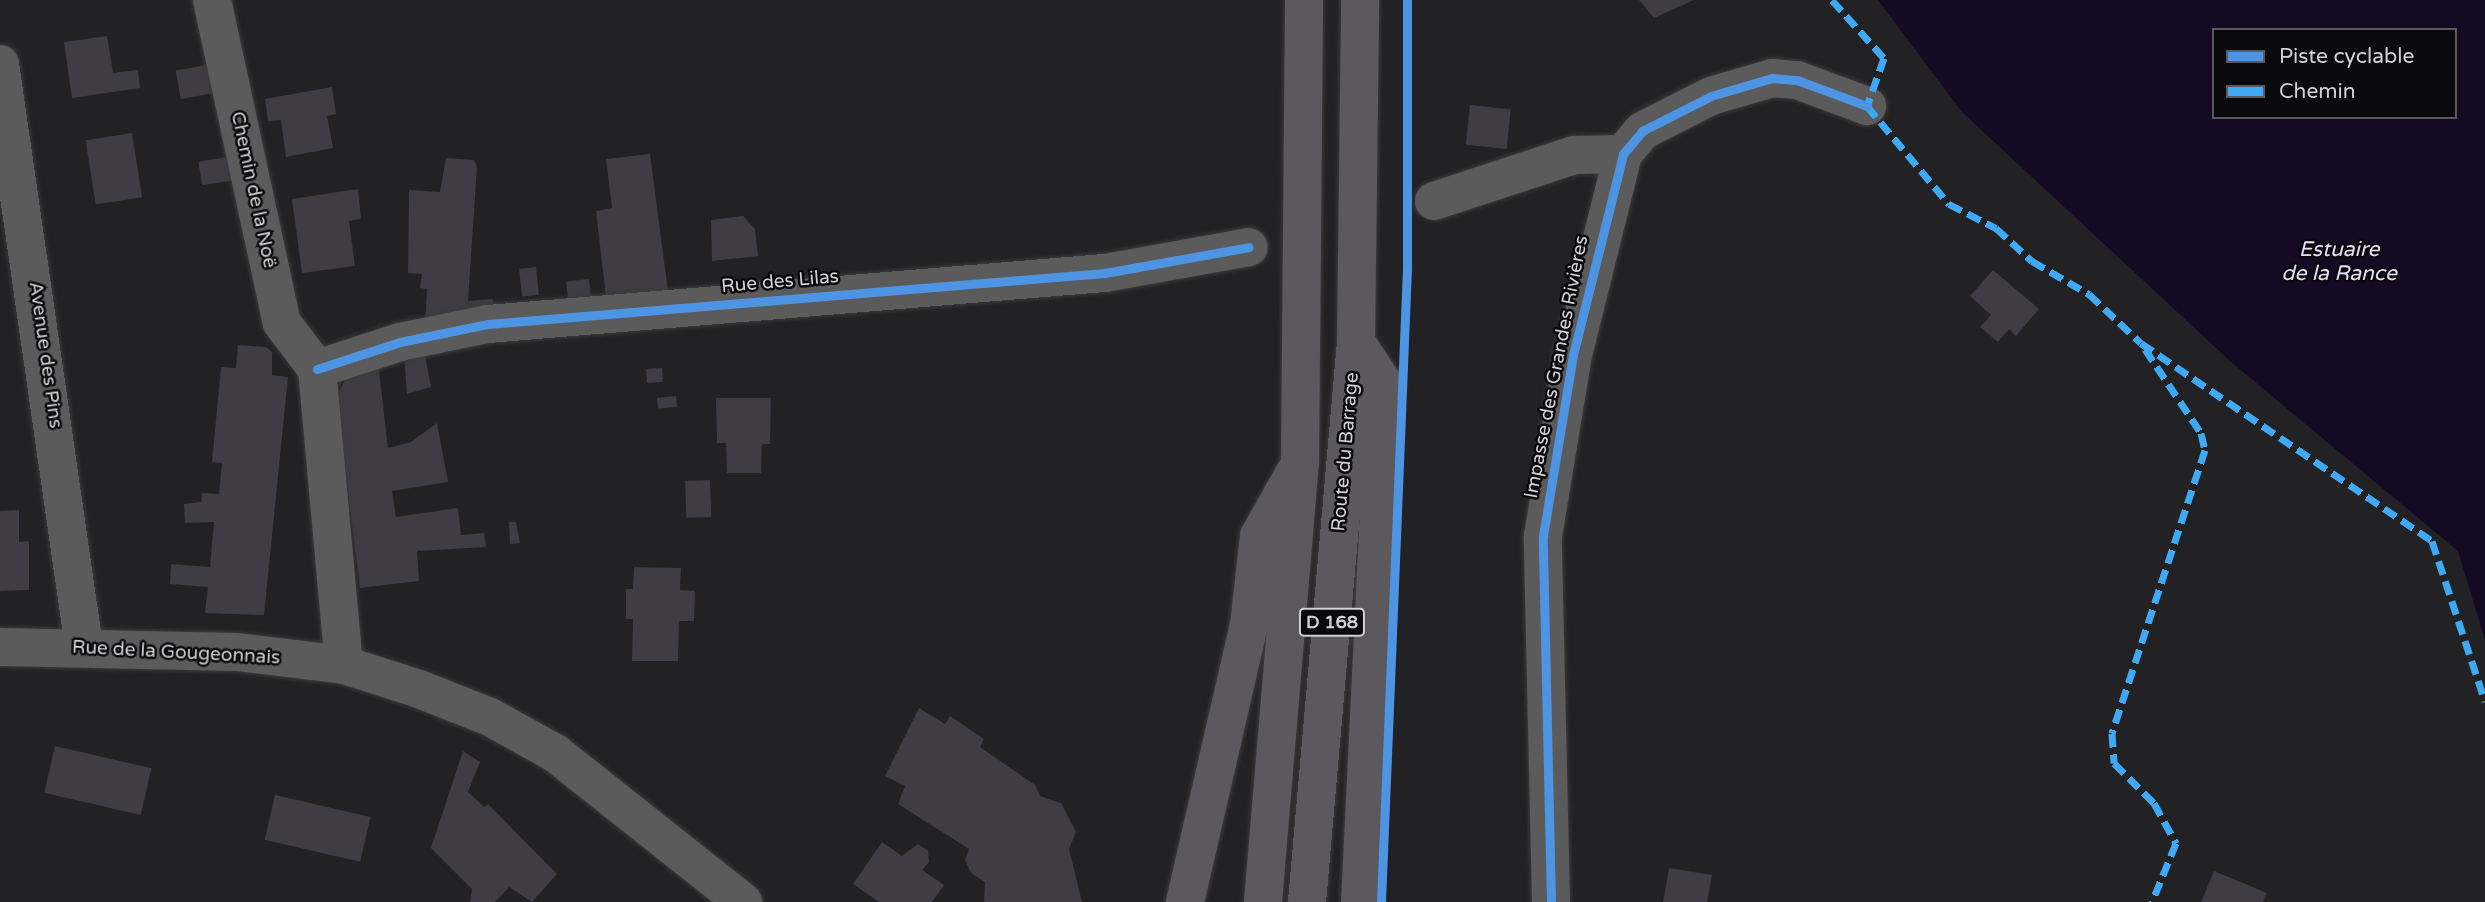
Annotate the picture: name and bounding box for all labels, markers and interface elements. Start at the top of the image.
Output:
legend [2212,28,2457,119]
text: Piste cyclable [2279,44,2414,69]
text: Chemin [2279,79,2356,104]
street label: Chemin de la Noë [225,110,281,270]
street label: Impasse des Grandes Rivières [1520,234,1594,500]
water label: Estuaire de la Rance [2281,237,2397,287]
street label: Rue des Lilas [720,266,840,298]
street label: Avenue des Pins [23,280,67,430]
street label: Route du Barrage [1328,371,1364,533]
road number: D 168 [1299,608,1365,636]
street label: Rue de la Gougeonnais [71,636,281,670]

